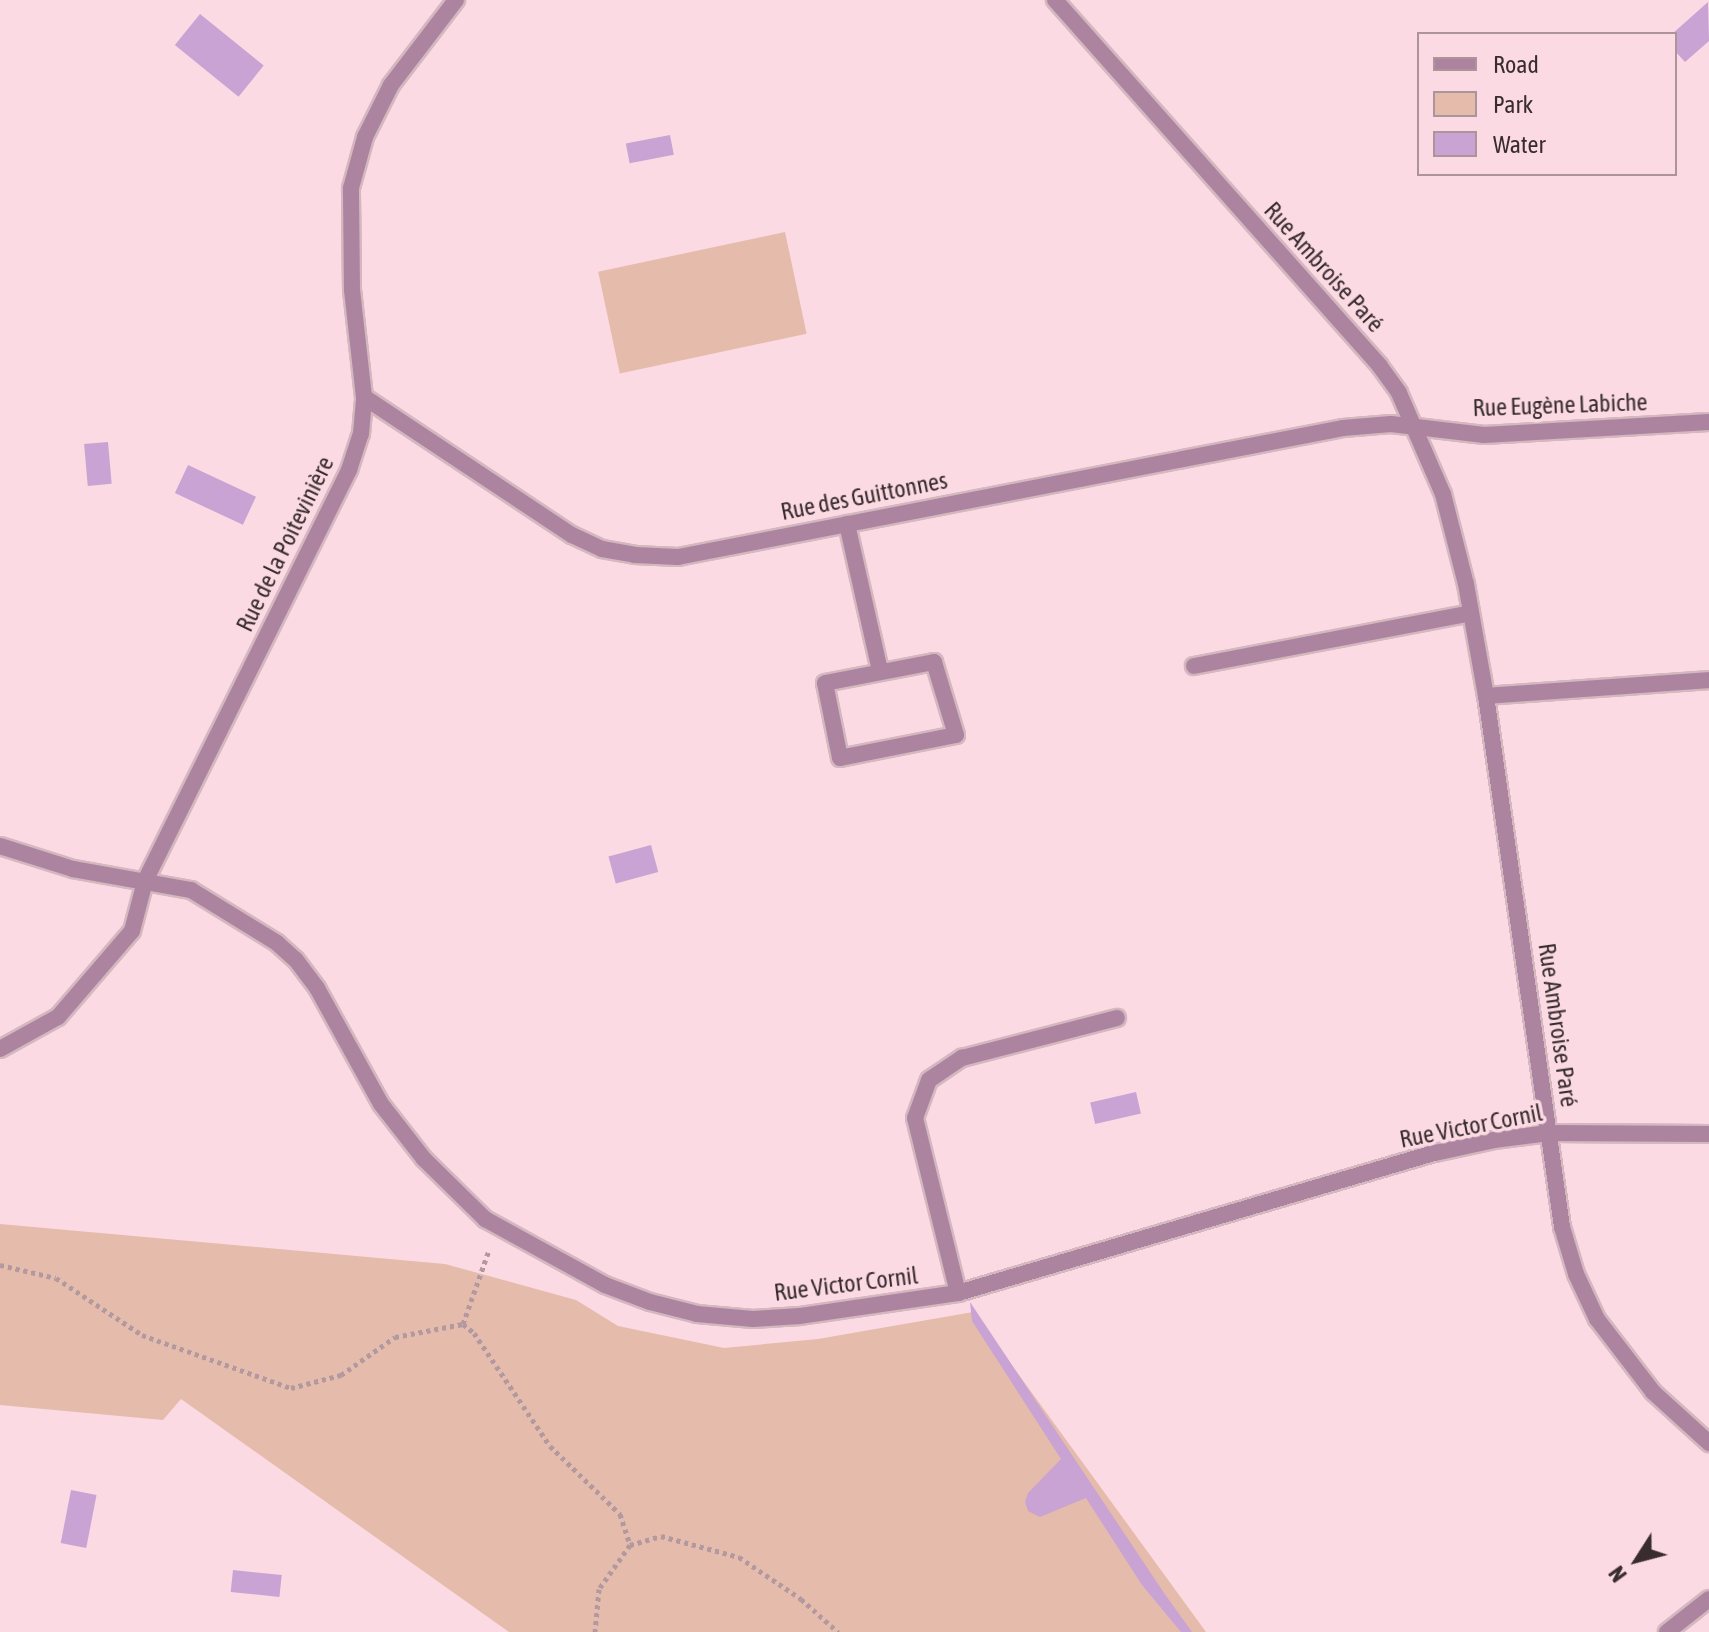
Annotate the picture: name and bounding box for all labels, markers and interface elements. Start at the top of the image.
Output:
legend [1417,32,1677,176]
text: Road [1493,51,1539,78]
text: Park [1493,91,1533,118]
text: Water [1493,131,1546,158]
street label: Rue Ambroise Paré [1258,196,1390,338]
street label: Rue Eugène Labiche [1472,388,1648,422]
street label: Rue de la Poitevinière [230,452,340,636]
street label: Rue des Guittonnes [778,466,950,526]
street label: Rue Ambroise Paré [1532,941,1584,1109]
street label: Rue Victor Cornil [1397,1098,1545,1154]
street label: Rue Victor Cornil [772,1261,920,1307]
north arrow [1597,1520,1677,1600]
text: N [1603,1561,1632,1587]

